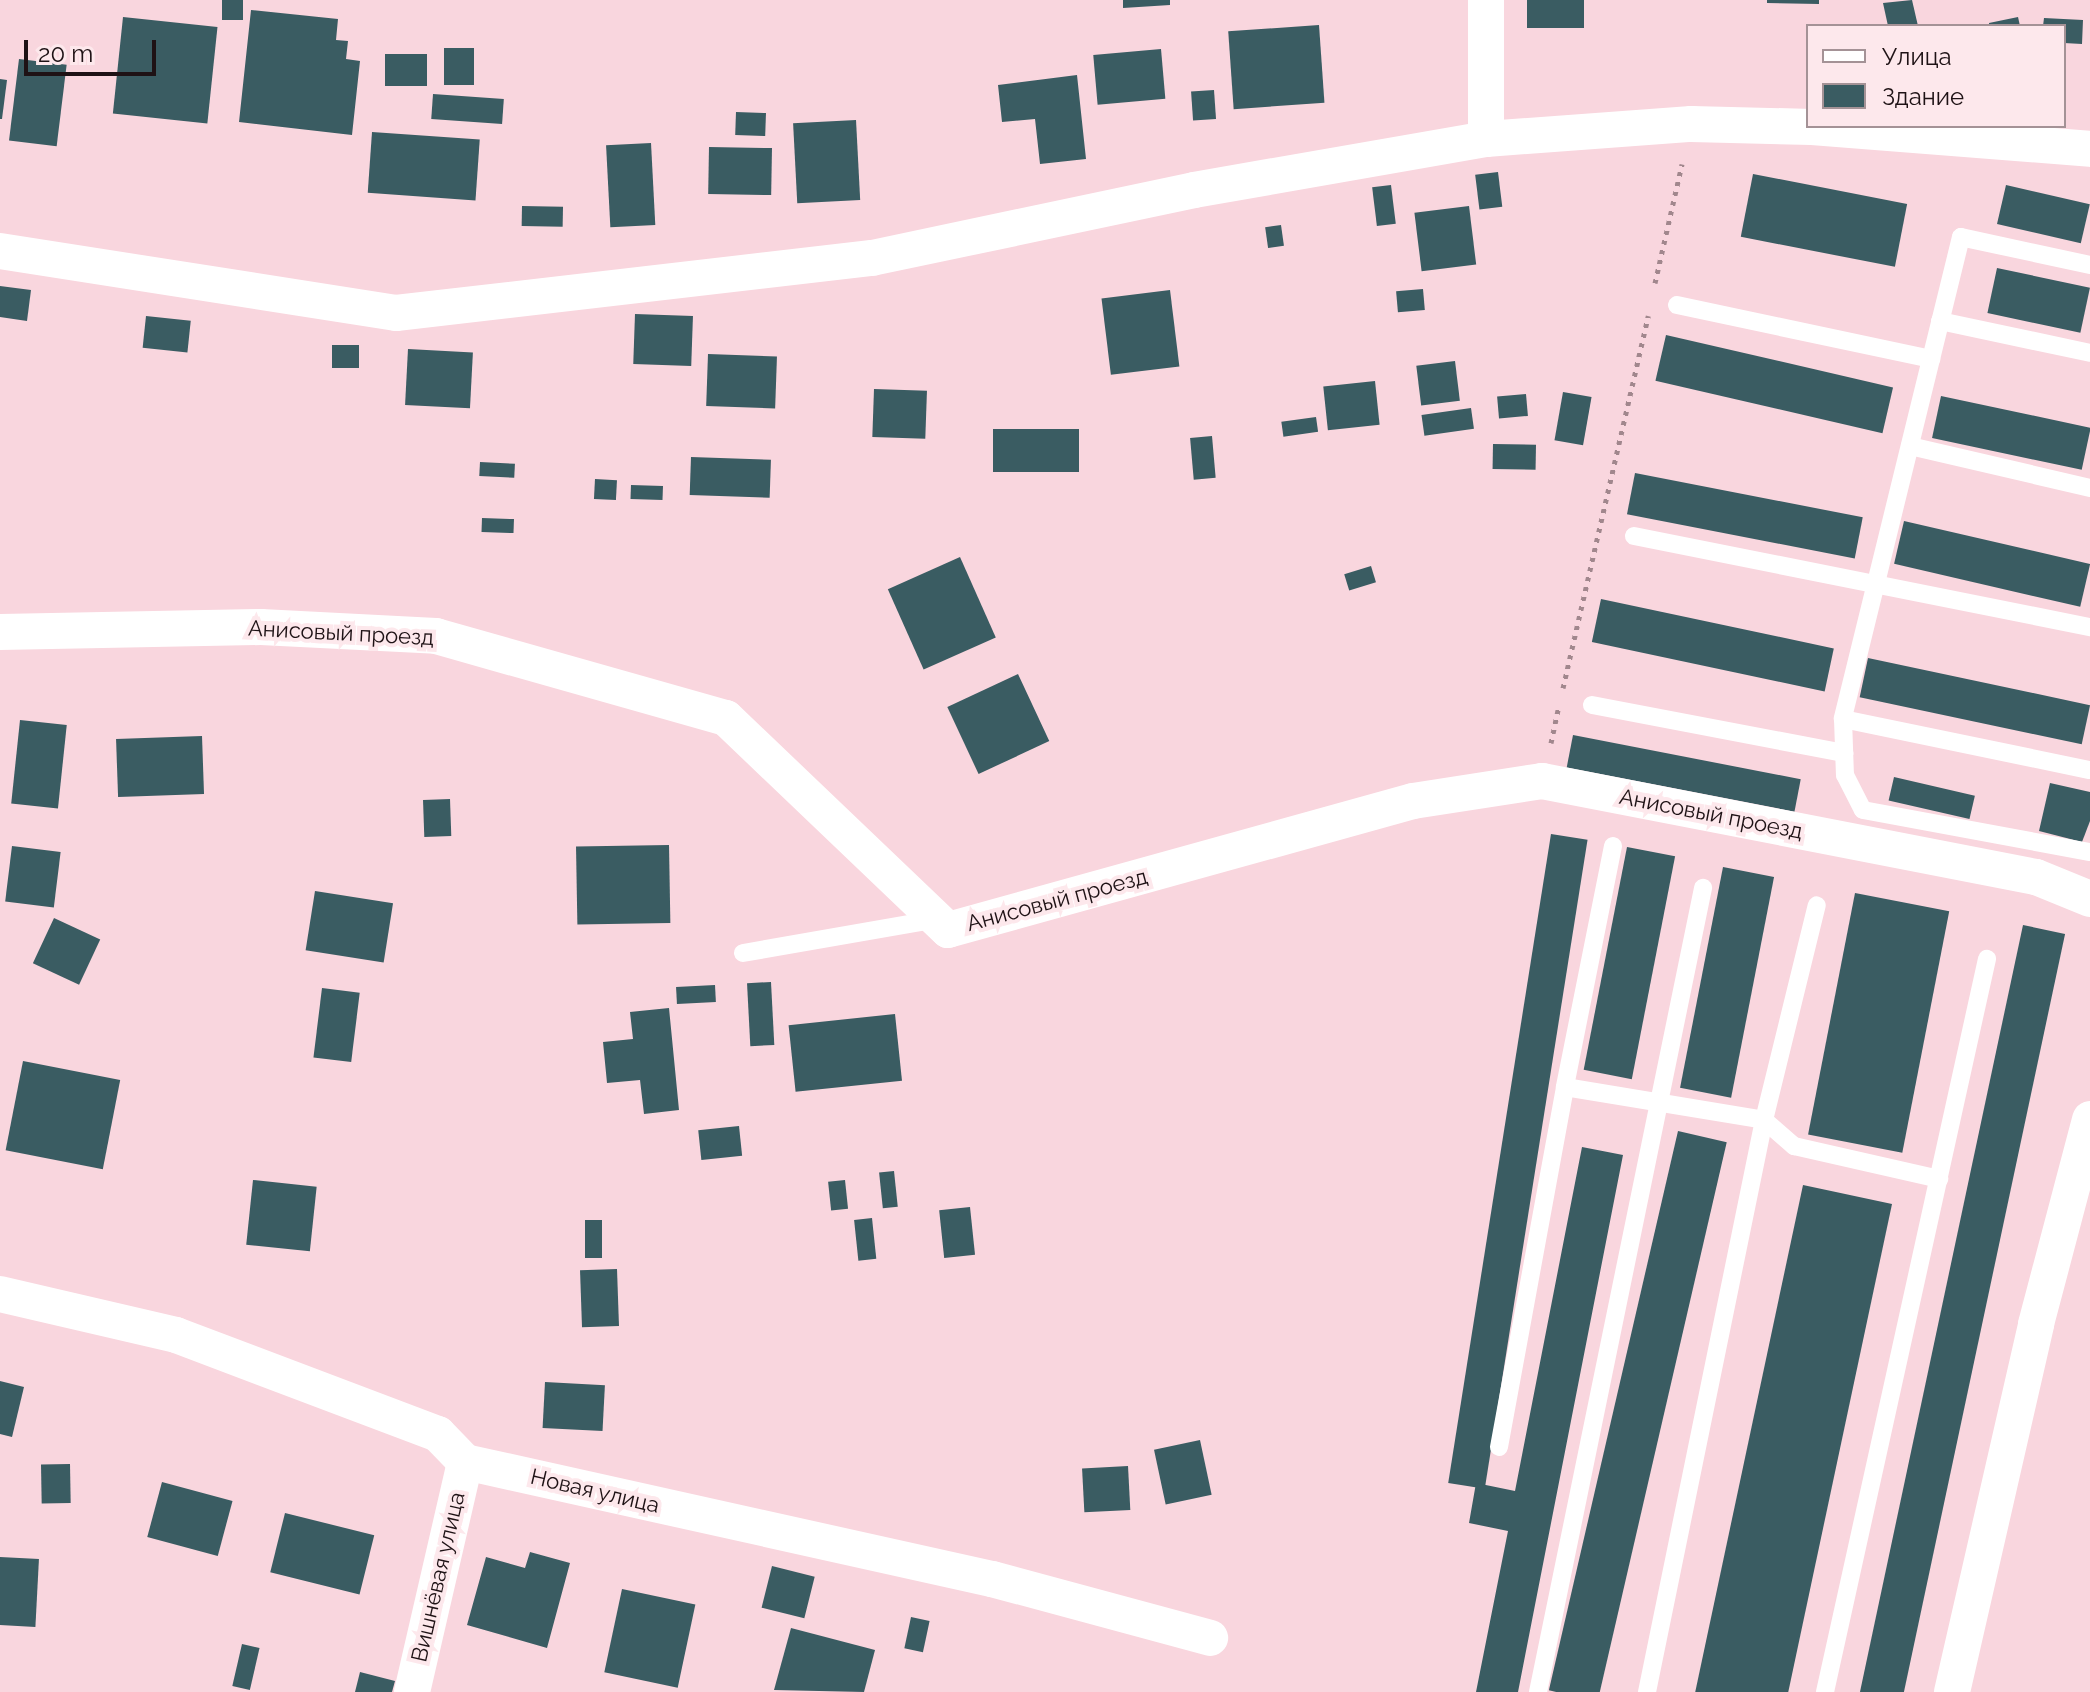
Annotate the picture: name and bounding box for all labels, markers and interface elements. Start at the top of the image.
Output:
scale bar [28,24,160,74]
legend [1806,24,2066,128]
text: 20 m [38,39,93,68]
text: Улица [1882,42,1952,71]
text: Здание [1882,82,1964,111]
street label: Анисовый проезд [247,615,435,651]
street label: Анисовый проезд [1617,783,1805,845]
street label: Анисовый проезд [964,863,1150,937]
street label: Новая улица [528,1463,662,1519]
street label: Вишнёвая улица [406,1489,470,1665]

